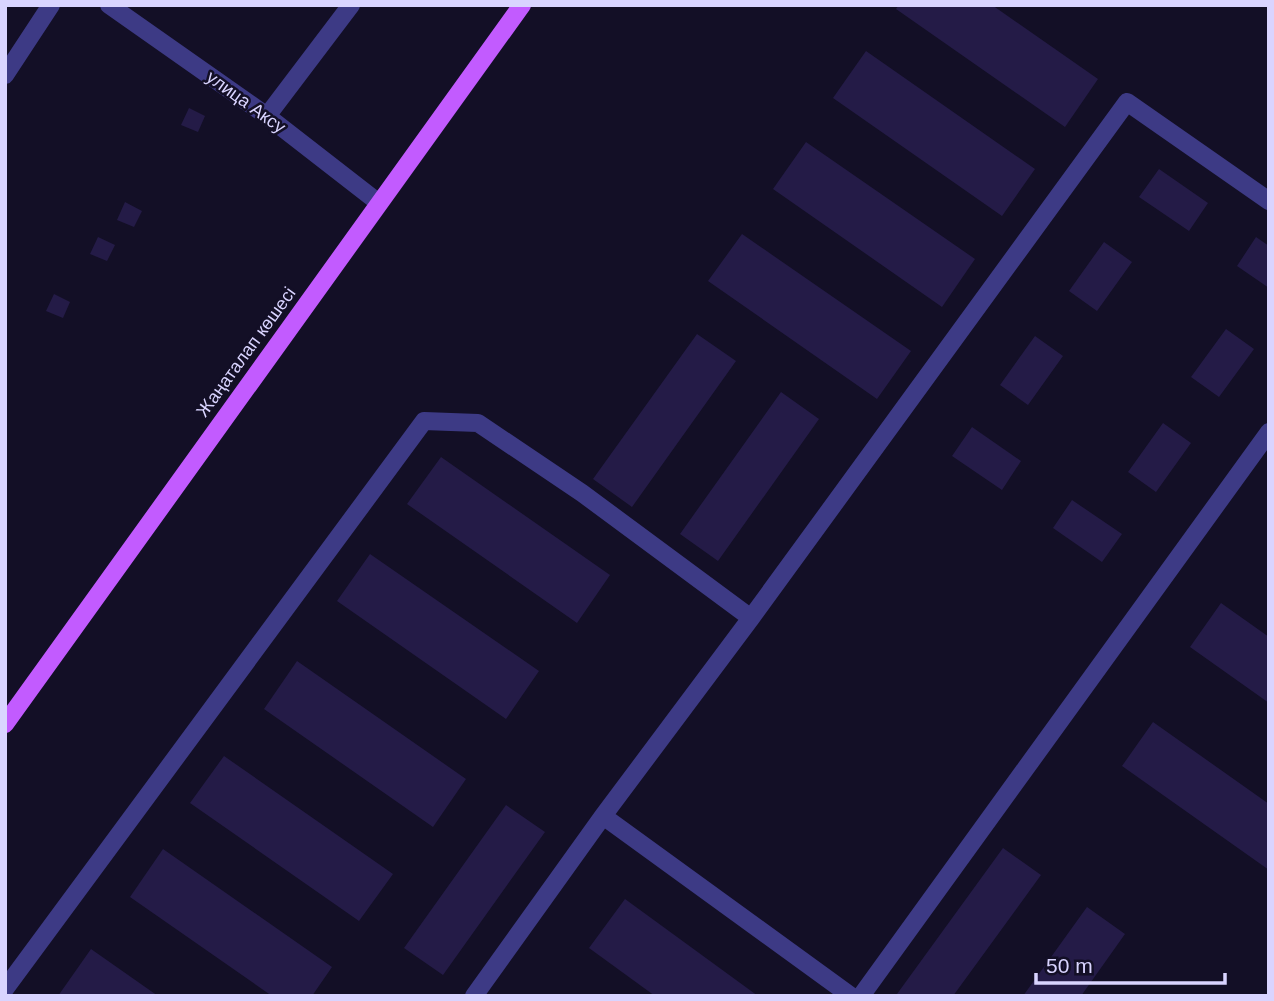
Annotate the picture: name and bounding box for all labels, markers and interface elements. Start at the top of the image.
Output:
street label: улица Аксу [203,67,289,137]
street label: Жаңаталап көшесі [192,283,300,421]
scale bar [1036,942,1225,986]
text: 50 m [1046,954,1093,977]

